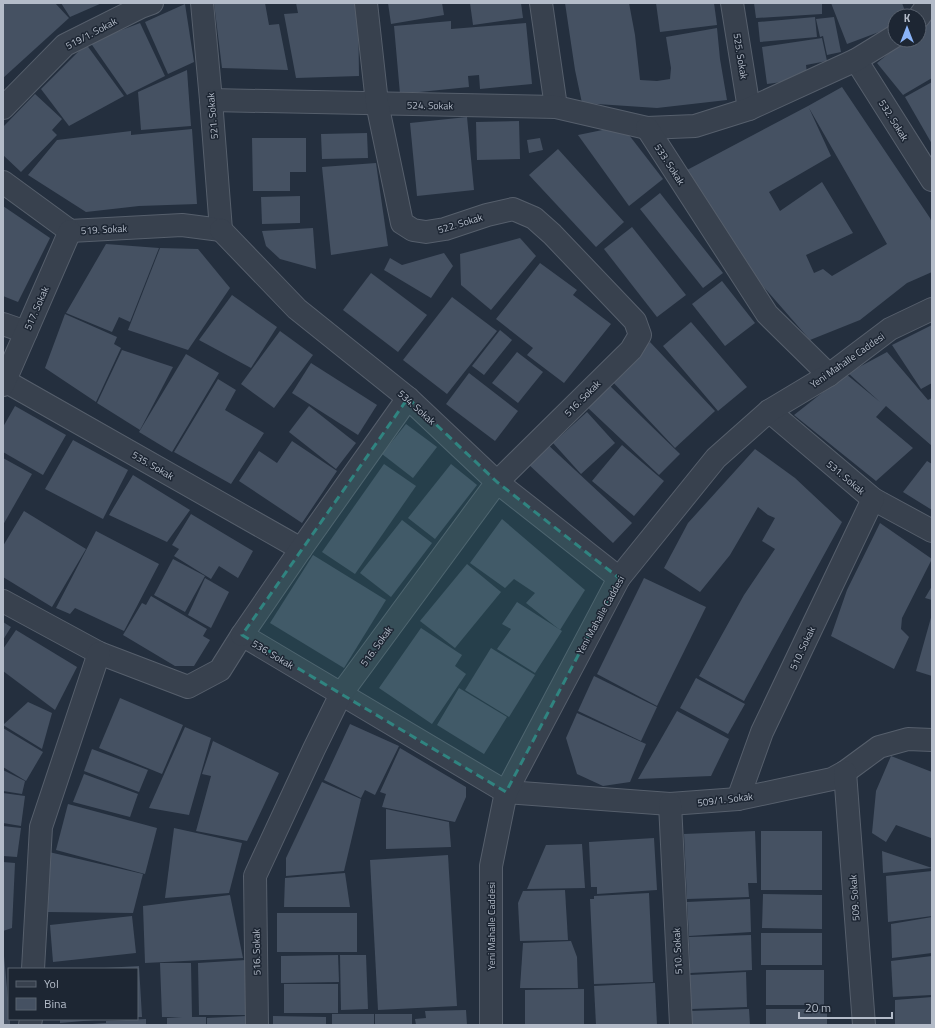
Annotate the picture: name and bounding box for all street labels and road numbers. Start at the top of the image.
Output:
street label: 519/1. Sokak [63,14,120,53]
street label: 525. Sokak [729,32,752,80]
street label: 521. Sokak [203,92,222,140]
street label: 532. Sokak [875,97,912,144]
street label: 524. Sokak [407,98,454,113]
street label: 533. Sokak [651,141,689,188]
street label: 522. Sokak [436,209,485,237]
street label: 519. Sokak [80,221,128,238]
street label: 517. Sokak [20,284,53,332]
street label: Yeni Mahalle Caddesi [807,329,888,392]
street label: 516. Sokak [561,376,604,420]
street label: 534. Sokak [394,386,439,429]
street label: 535. Sokak [129,447,177,484]
street label: 531. Sokak [823,457,868,498]
street label: Yeni Mahalle Caddesi [573,573,628,657]
street label: 516. Sokak [357,623,396,669]
street label: 510. Sokak [786,624,819,672]
street label: 536. Sokak [249,636,297,673]
street label: 509/1. Sokak [696,789,754,810]
street label: 509. Sokak [845,874,864,922]
street label: Yeni Mahalle Caddesi [484,882,499,970]
street label: 510. Sokak [669,927,686,975]
street label: 516. Sokak [249,928,264,975]

